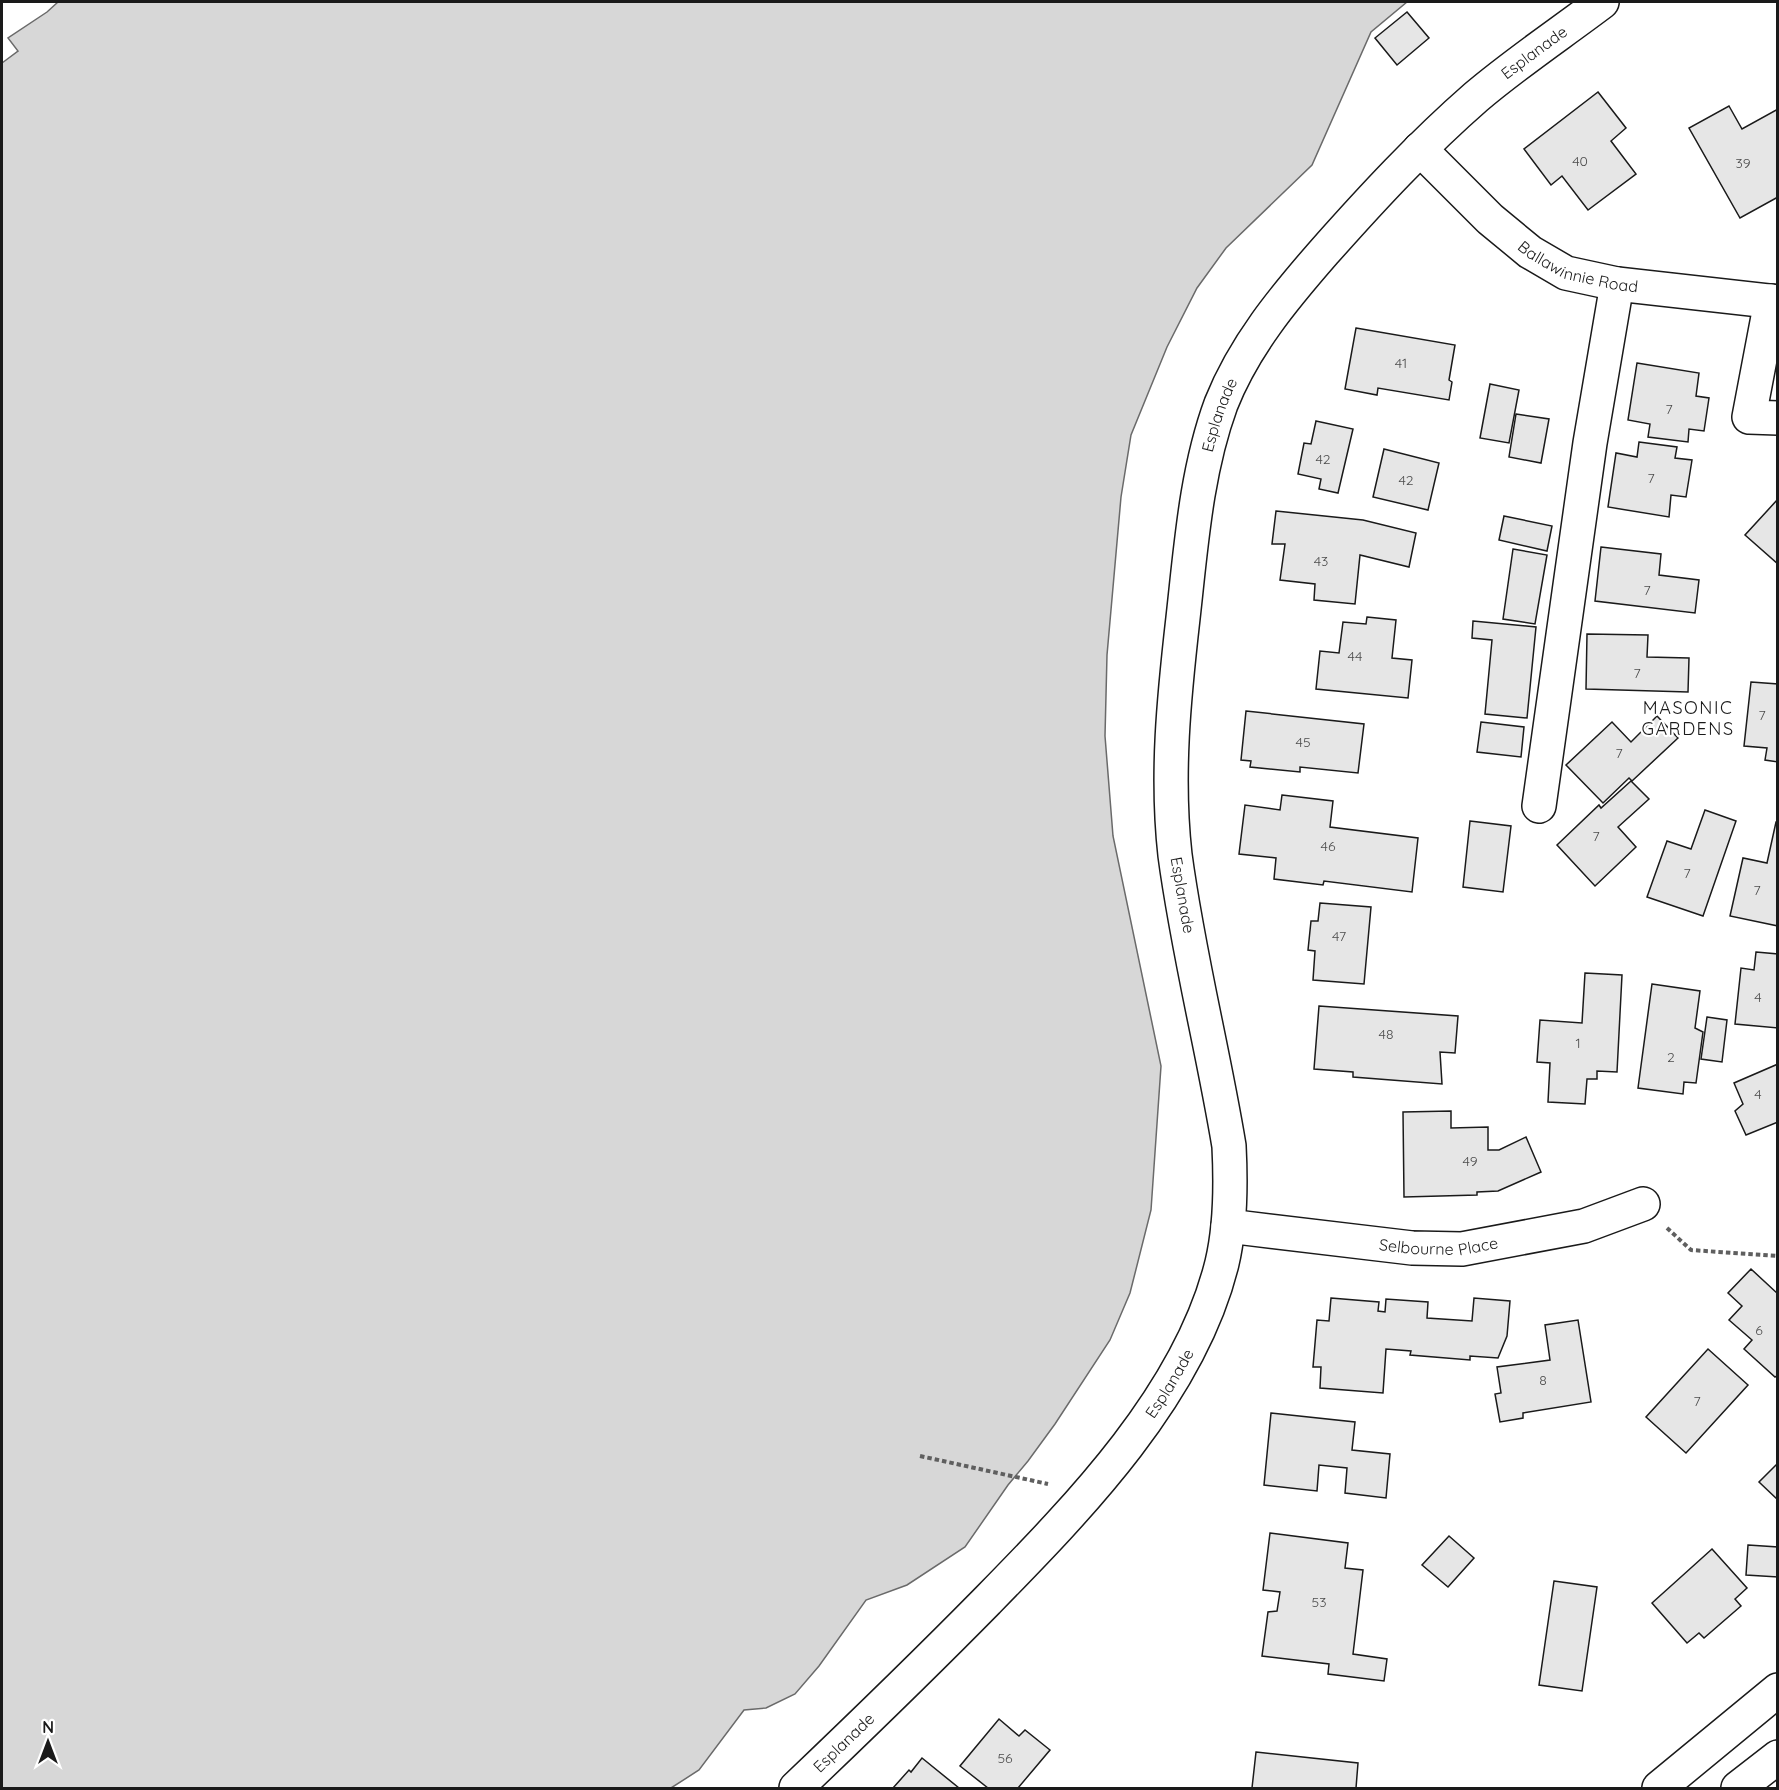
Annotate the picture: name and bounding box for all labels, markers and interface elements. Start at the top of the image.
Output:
street label: Esplanade [1497,21,1571,83]
house number: 40 [1572,152,1588,170]
house number: 39 [1735,154,1751,172]
street label: Ballawinnie Road [1514,236,1639,296]
house number: 41 [1395,354,1407,372]
street label: Esplanade [1197,374,1241,454]
house number: 7 [1665,400,1673,418]
house number: 42 [1315,450,1331,468]
house number: 7 [1647,469,1655,487]
house number: 42 [1398,471,1414,489]
house number: 43 [1314,552,1328,570]
house number: 7 [1643,581,1651,599]
house number: 44 [1348,647,1362,665]
house number: 7 [1633,664,1641,682]
district label: MASONIC GARDENS [1641,696,1735,740]
house number: 7 [1758,706,1766,724]
house number: 45 [1295,733,1311,751]
house number: 7 [1615,744,1623,762]
house number: 7 [1592,827,1600,845]
house number: 46 [1321,837,1336,855]
street label: Esplanade [1166,855,1200,935]
house number: 7 [1683,864,1691,882]
house number: 7 [1753,881,1761,899]
house number: 47 [1332,927,1346,945]
house number: 4 [1754,988,1762,1006]
house number: 48 [1379,1025,1393,1043]
house number: 1 [1575,1034,1581,1052]
house number: 2 [1667,1048,1675,1066]
house number: 4 [1754,1085,1762,1103]
house number: 49 [1463,1152,1478,1170]
street label: Selbourne Place [1378,1232,1500,1260]
house number: 6 [1755,1321,1763,1339]
street label: Esplanade [1141,1345,1198,1422]
house number: 8 [1539,1371,1547,1389]
house number: 7 [1693,1392,1701,1410]
house number: 53 [1312,1593,1326,1611]
street label: Esplanade [809,1708,878,1776]
north arrow [18,1712,78,1772]
text: N [42,1717,54,1737]
house number: 56 [997,1749,1013,1767]

